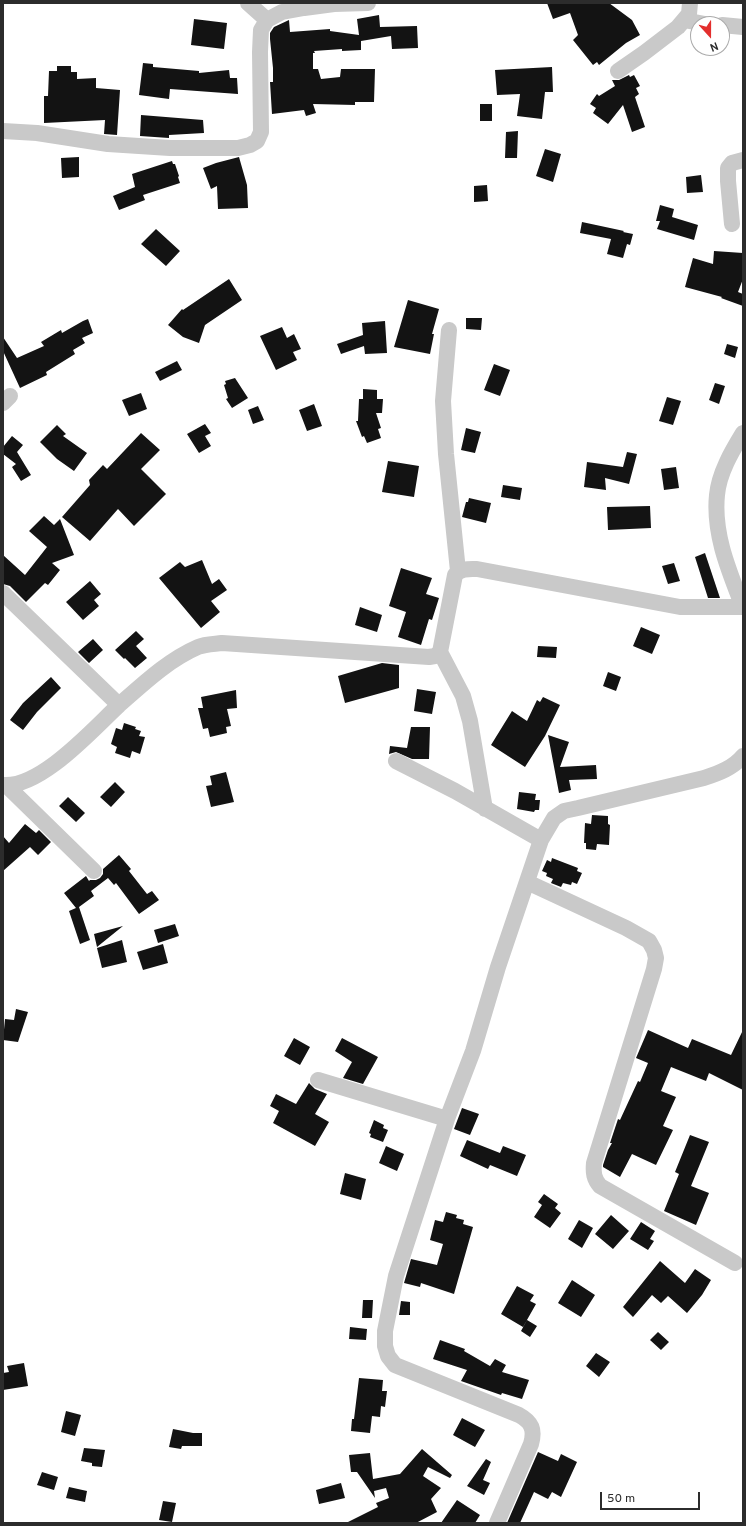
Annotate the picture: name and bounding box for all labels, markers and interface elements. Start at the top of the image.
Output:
north arrow [690,16,730,56]
text: N [708,38,720,54]
scale bar [602,1484,702,1510]
text: 50 m [607,1491,635,1507]

